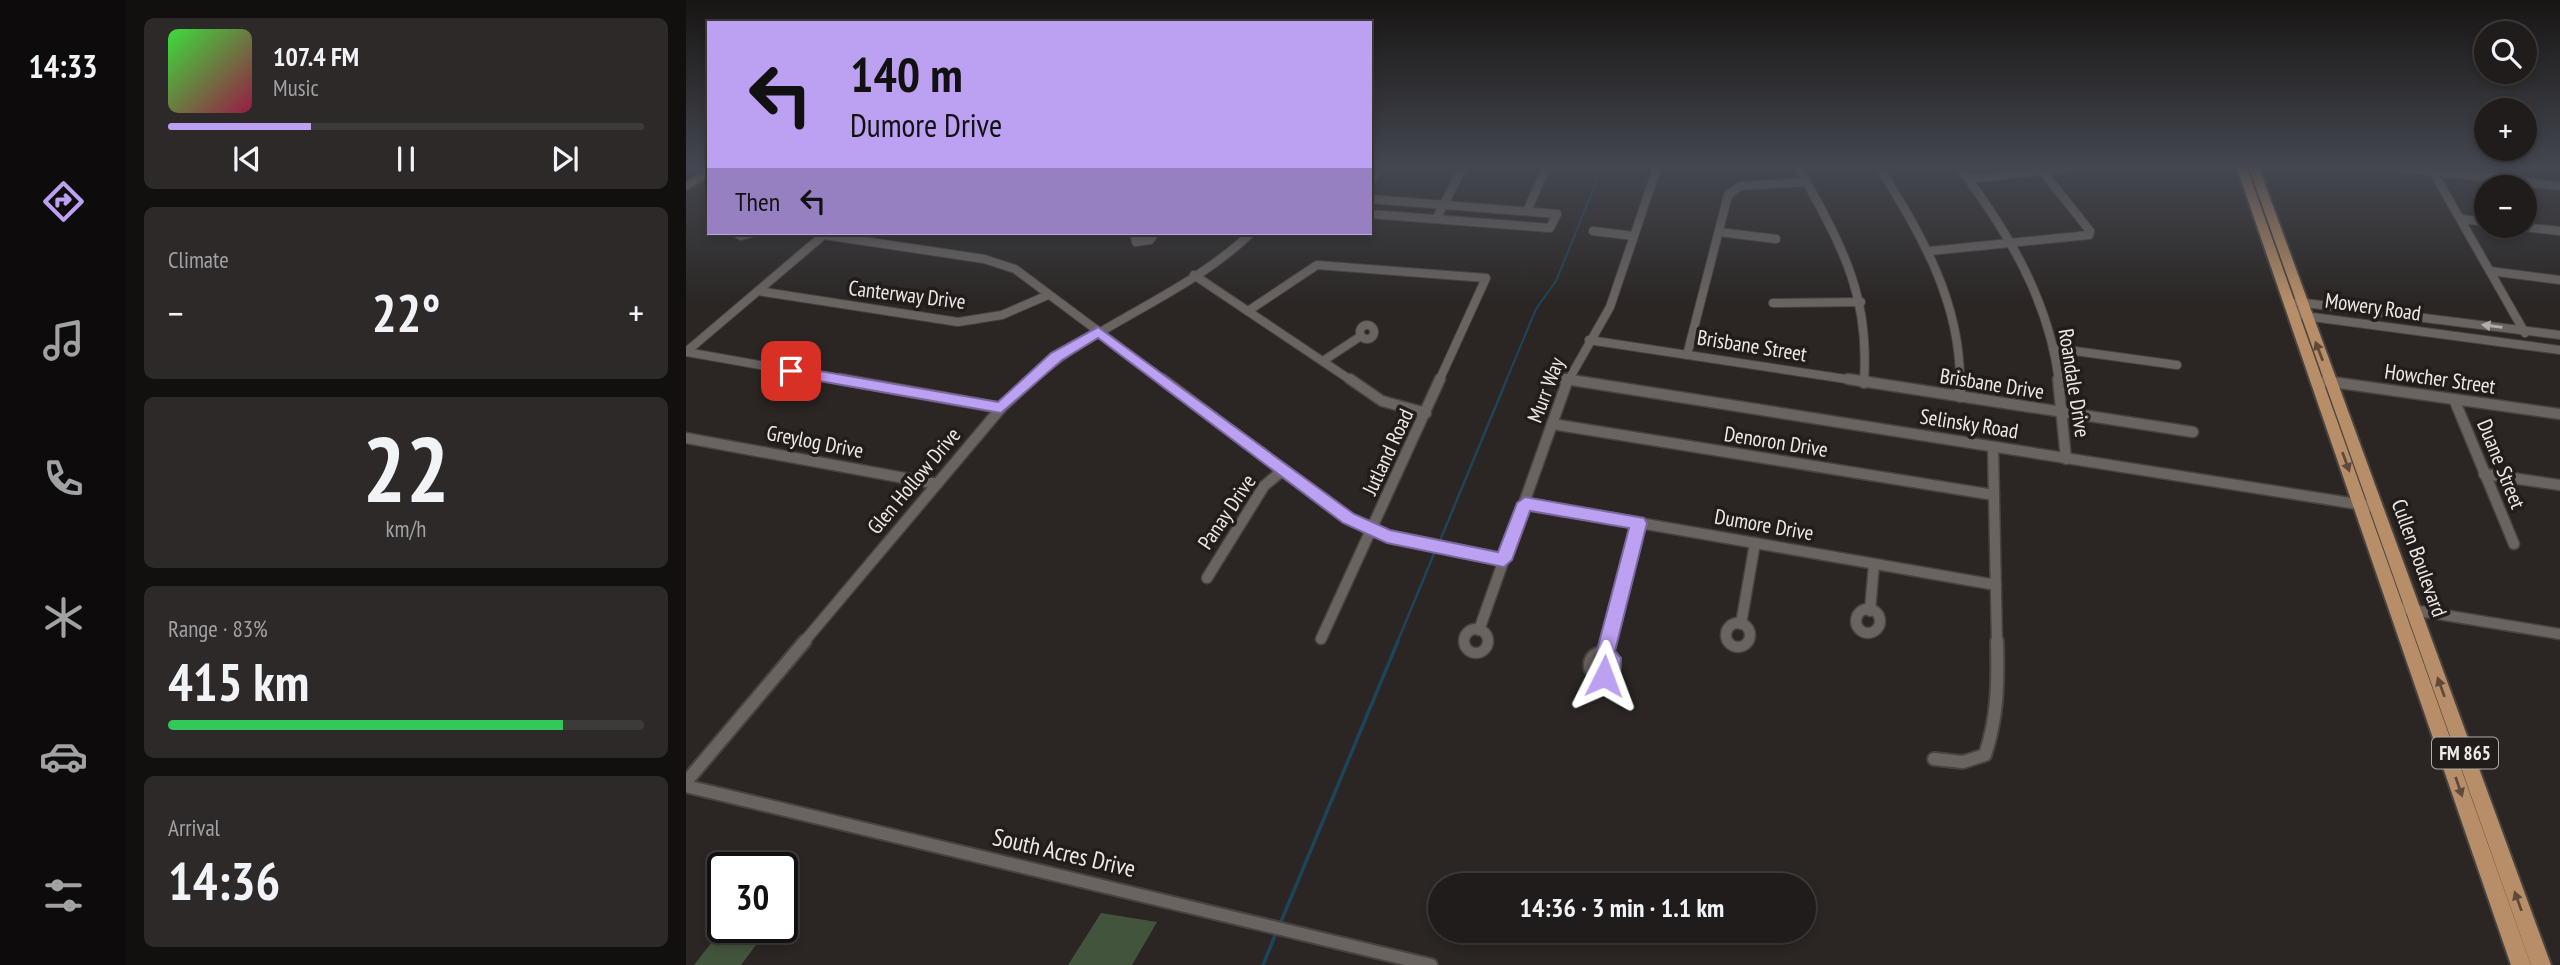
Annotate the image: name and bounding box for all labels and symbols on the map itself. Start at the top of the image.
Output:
street label: Canterway Drive [847,274,967,315]
street label: Mowery Road [2323,286,2423,327]
one-way arrow [2481,320,2503,331]
street label: Brisbane Street [1695,324,1809,368]
street label: Roandale Drive [2053,327,2096,439]
one-way arrow [2313,340,2324,361]
pin [761,341,821,401]
street label: Murr Way [1521,353,1570,426]
street label: Howcher Street [2383,357,2497,400]
street label: Brisbane Drive [1938,362,2046,405]
street label: Selinsky Road [1918,402,2020,445]
street label: Jutland Road [1355,404,1419,500]
street label: Duane Street [2471,415,2532,513]
street label: Greylog Drive [764,419,866,464]
street label: Denoron Drive [1722,420,1830,463]
street label: Glen Hollow Drive [861,422,966,540]
one-way arrow [2340,452,2351,473]
street label: Panay Drive [1192,469,1261,554]
street label: Cullen Boulevard [2386,495,2453,620]
street label: Dumore Drive [1713,503,1816,546]
position arrow [1567,639,1641,713]
one-way arrow [2436,676,2447,697]
road number: FM 865 [2432,738,2498,768]
one-way arrow [2454,776,2465,797]
street label: South Acres Drive [990,821,1139,884]
speed limit sign: 30 [707,852,798,943]
one-way arrow [2512,890,2523,911]

